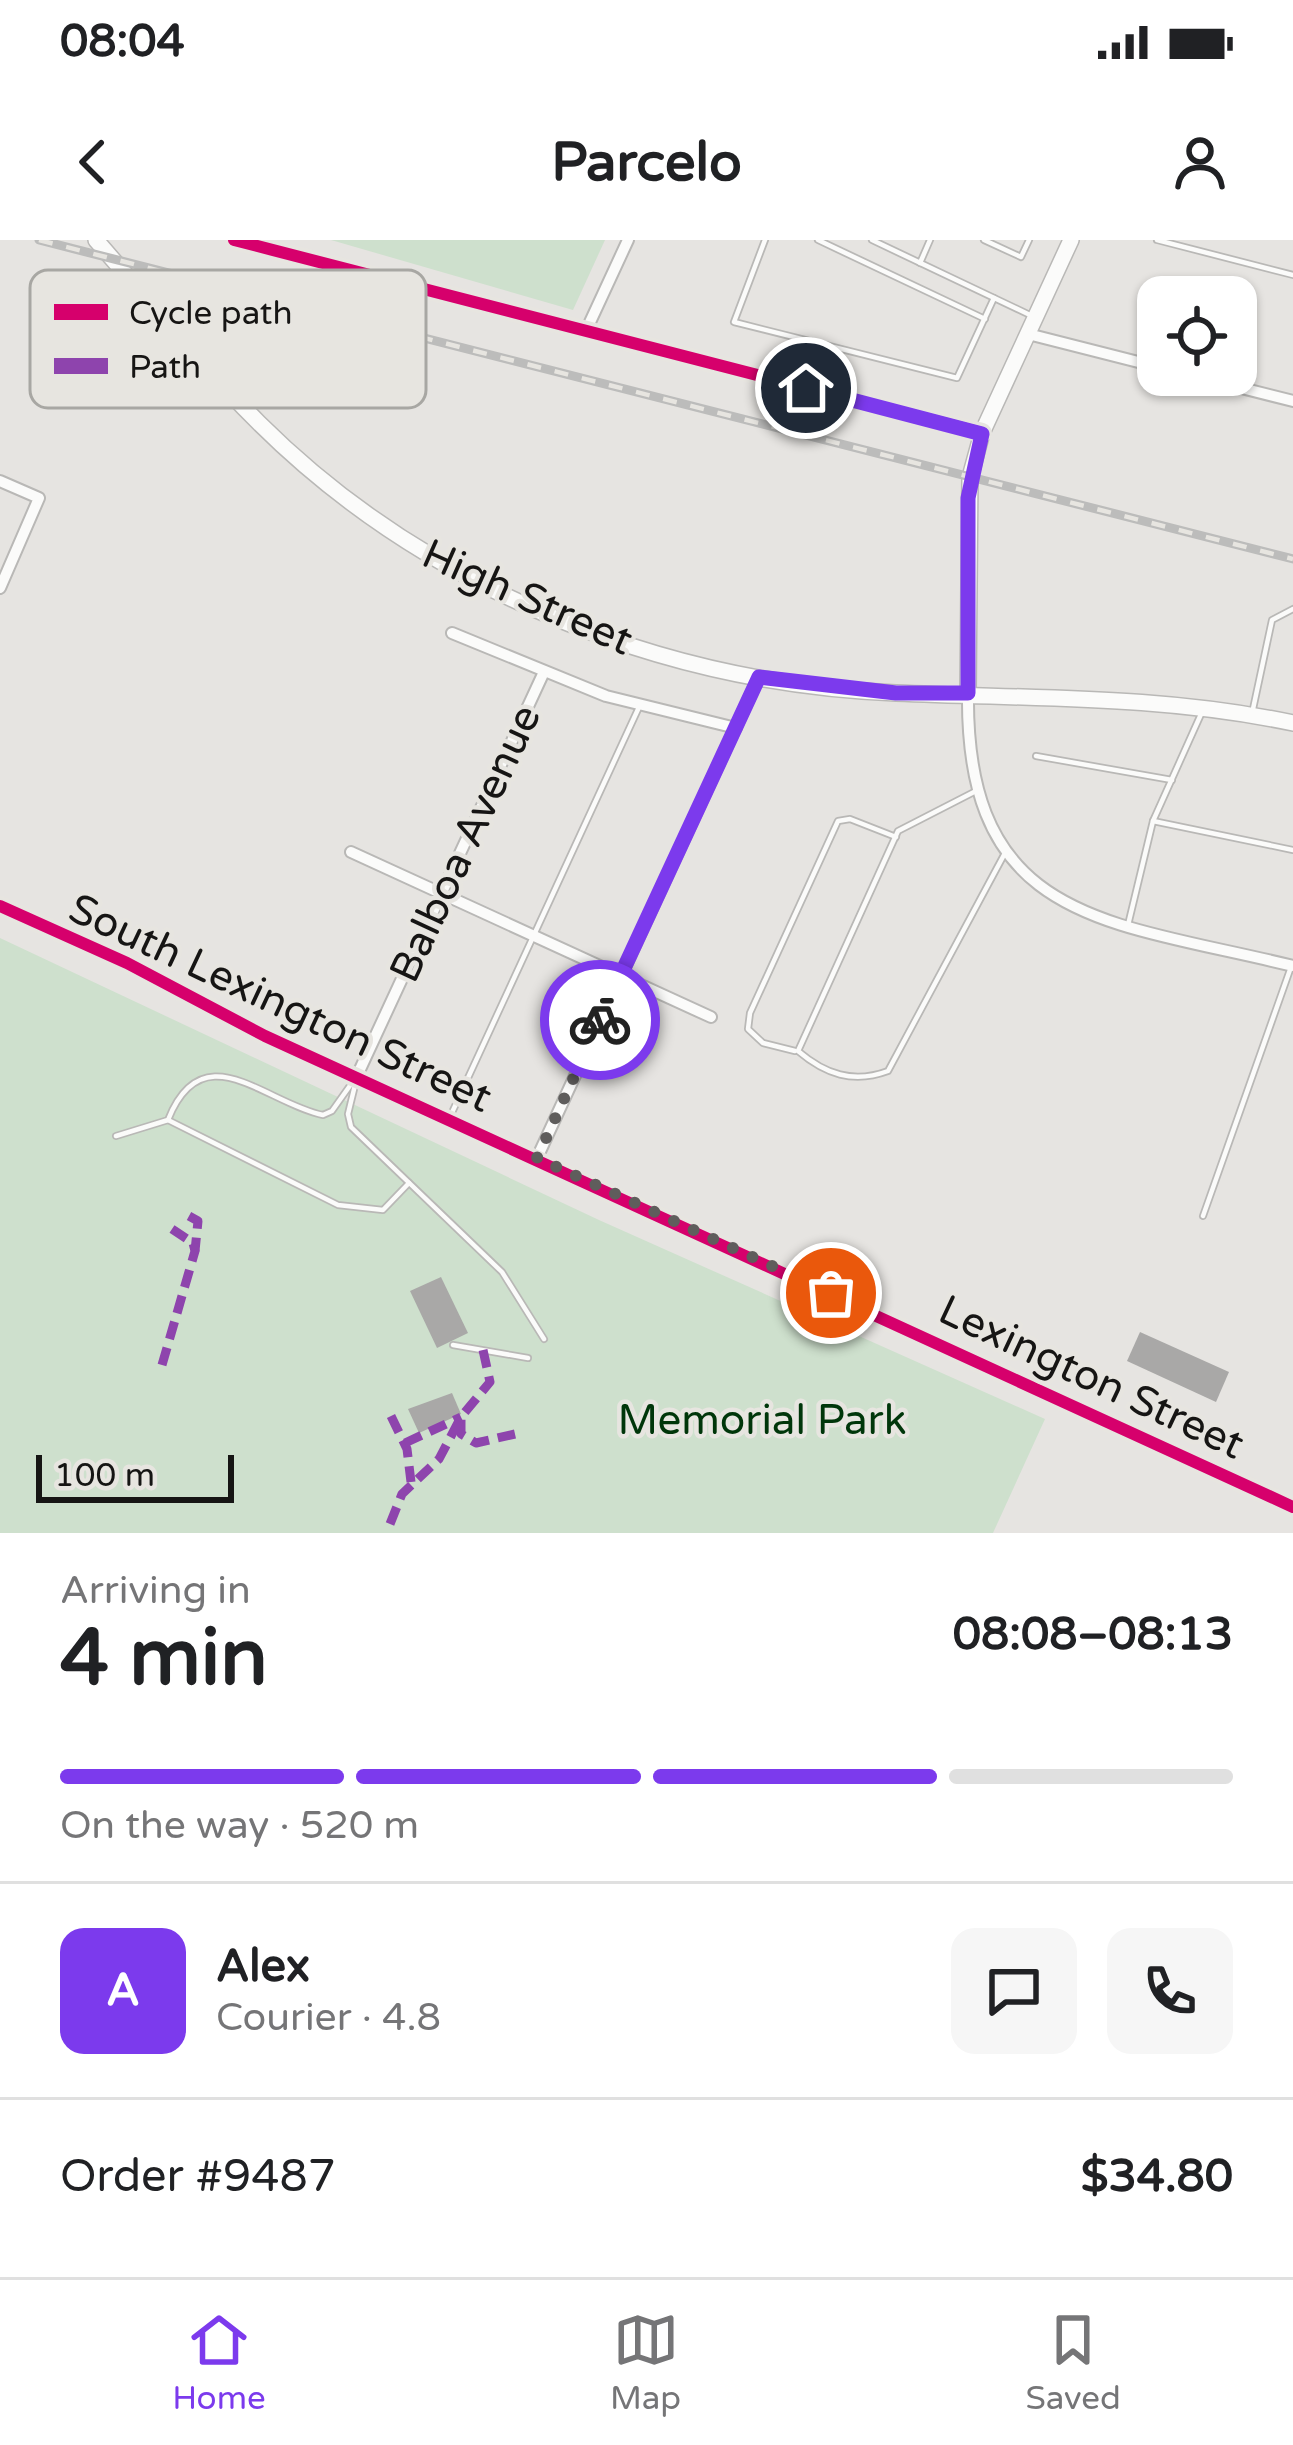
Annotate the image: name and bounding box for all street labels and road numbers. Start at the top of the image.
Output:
street label: High Street [414,528,640,666]
street label: Balboa Avenue [379,697,552,990]
street label: South Lexington Street [61,883,500,1124]
street label: Lexington Street [931,1284,1252,1470]

